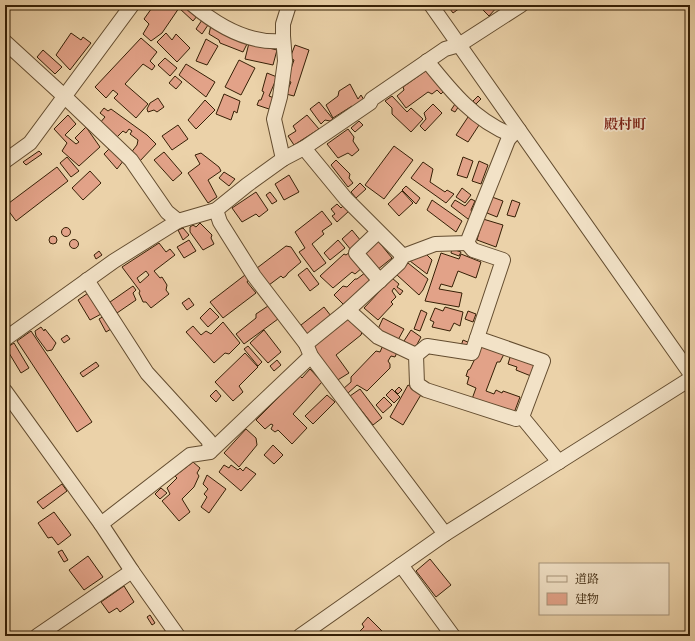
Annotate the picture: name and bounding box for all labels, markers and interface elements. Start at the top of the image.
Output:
district label: 殿村町 [604,115,647,134]
legend [539,563,669,615]
text: 道路 [575,571,599,587]
text: 建物 [575,591,599,607]

